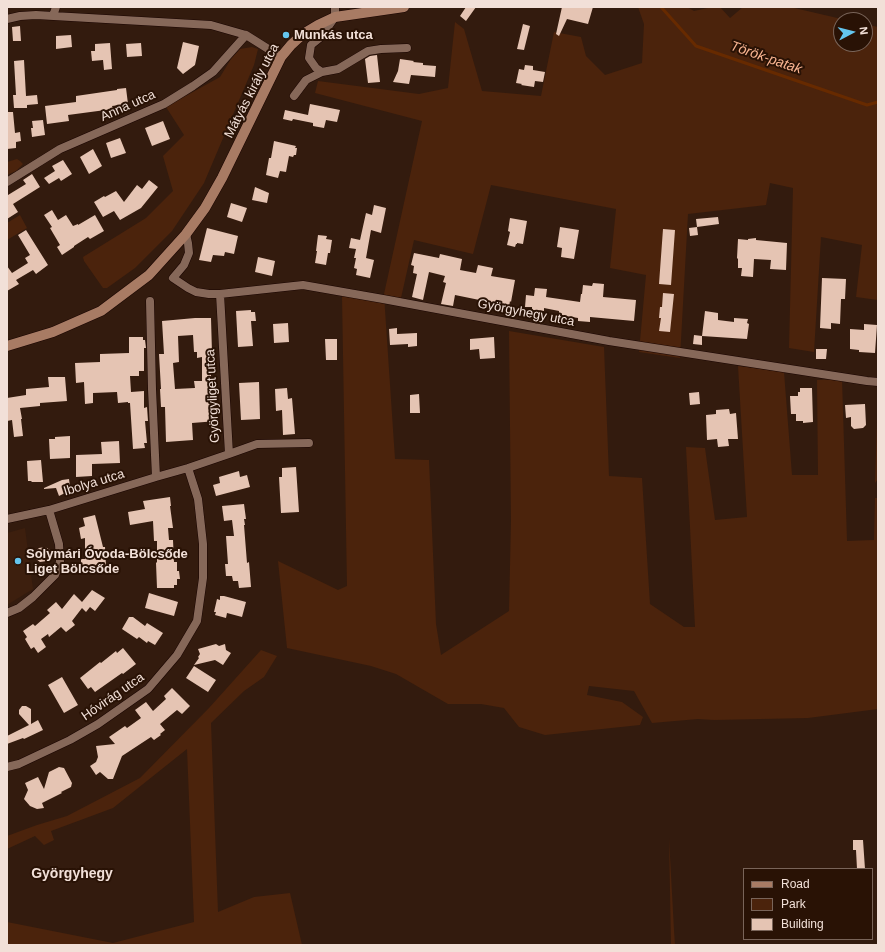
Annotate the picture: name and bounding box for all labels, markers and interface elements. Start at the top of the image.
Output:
north arrow [833,12,873,52]
text: N [857,26,870,35]
place label: Munkás utca [294,27,373,43]
marker: Munkás utca [281,30,291,40]
water label: Török-patak [728,38,804,78]
street label: Mátyás király utca [221,41,283,141]
street label: Anna utca [98,87,158,125]
street label: Györgyhegy utca [476,296,576,330]
street label: Györgyliget utca [203,349,223,443]
street label: Ibolya utca [62,466,126,500]
place label: Solymári Óvoda-Bölcsőde Liget Bölcsőde [26,546,188,577]
marker: Solymári Óvoda-Bölcsőde Liget Bölcsőde [13,556,23,566]
street label: Hóvirág utca [79,670,147,724]
district label: Györgyhegy [31,866,113,882]
legend [743,868,873,940]
text: Road [781,877,810,891]
text: Park [781,897,806,911]
text: Building [781,917,824,931]

